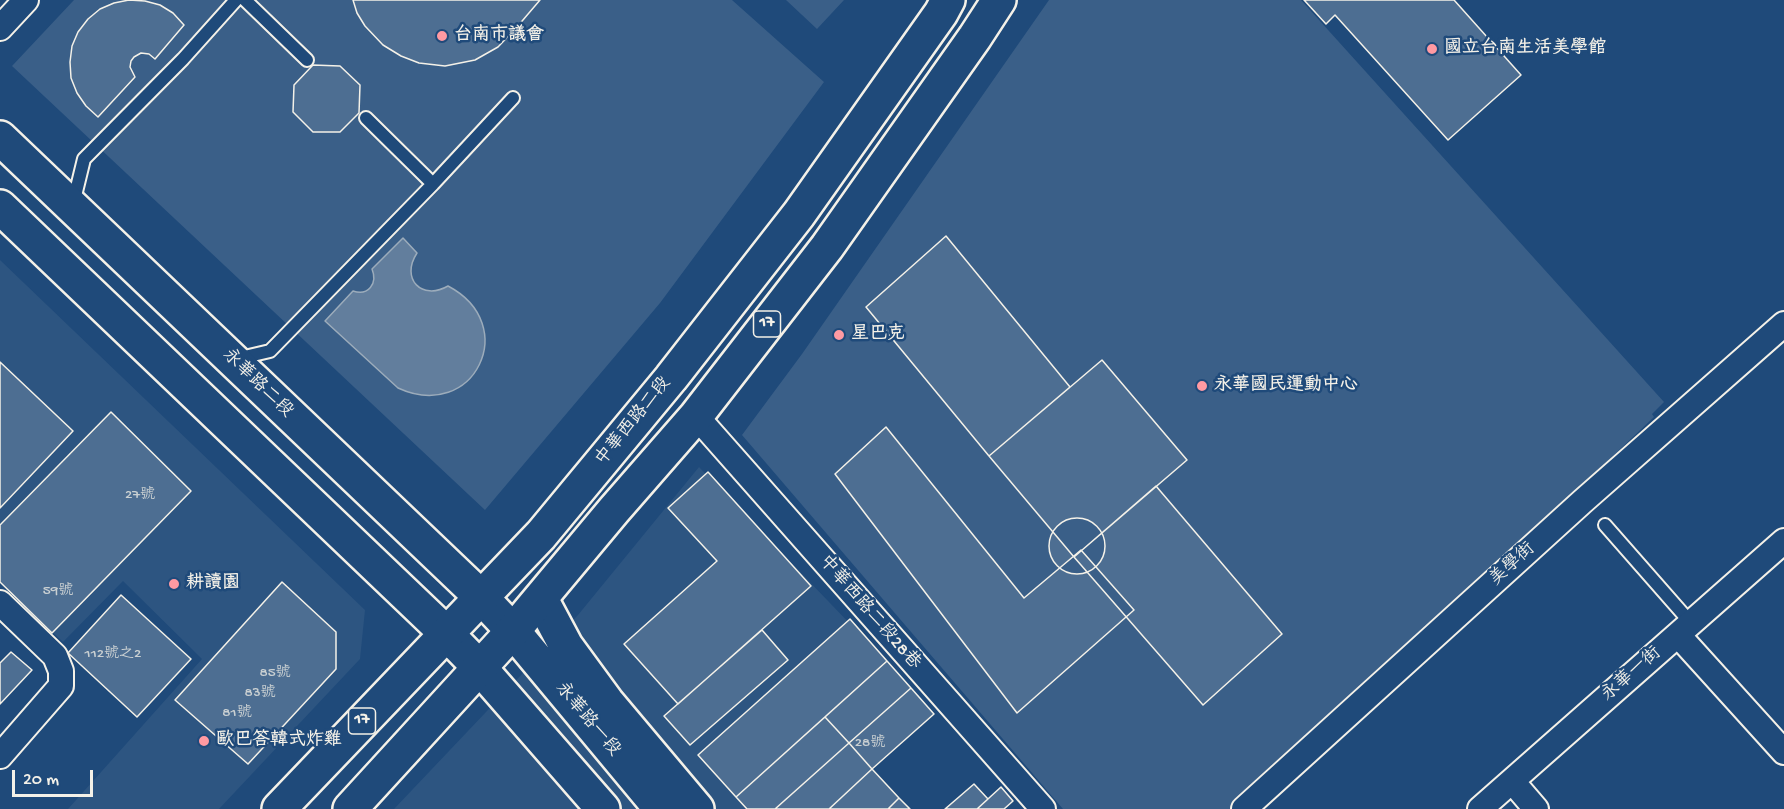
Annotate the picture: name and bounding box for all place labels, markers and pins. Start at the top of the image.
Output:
place label: 台南市議會 [454,25,544,47]
marker: 台南市議會 [435,29,449,43]
place label: 國立台南生活美學館 [1444,38,1606,60]
marker: 國立台南生活美學館 [1425,42,1439,56]
place label: 星巴克 [851,324,905,346]
marker: 星巴克 [832,328,846,342]
place label: 永華國民運動中心 [1214,375,1358,397]
marker: 永華國民運動中心 [1195,379,1209,393]
place label: 耕讀園 [186,573,240,595]
marker: 耕讀園 [167,577,181,591]
place label: 歐巴答韓式炸雞 [216,730,342,752]
marker: 歐巴答韓式炸雞 [197,734,211,748]

